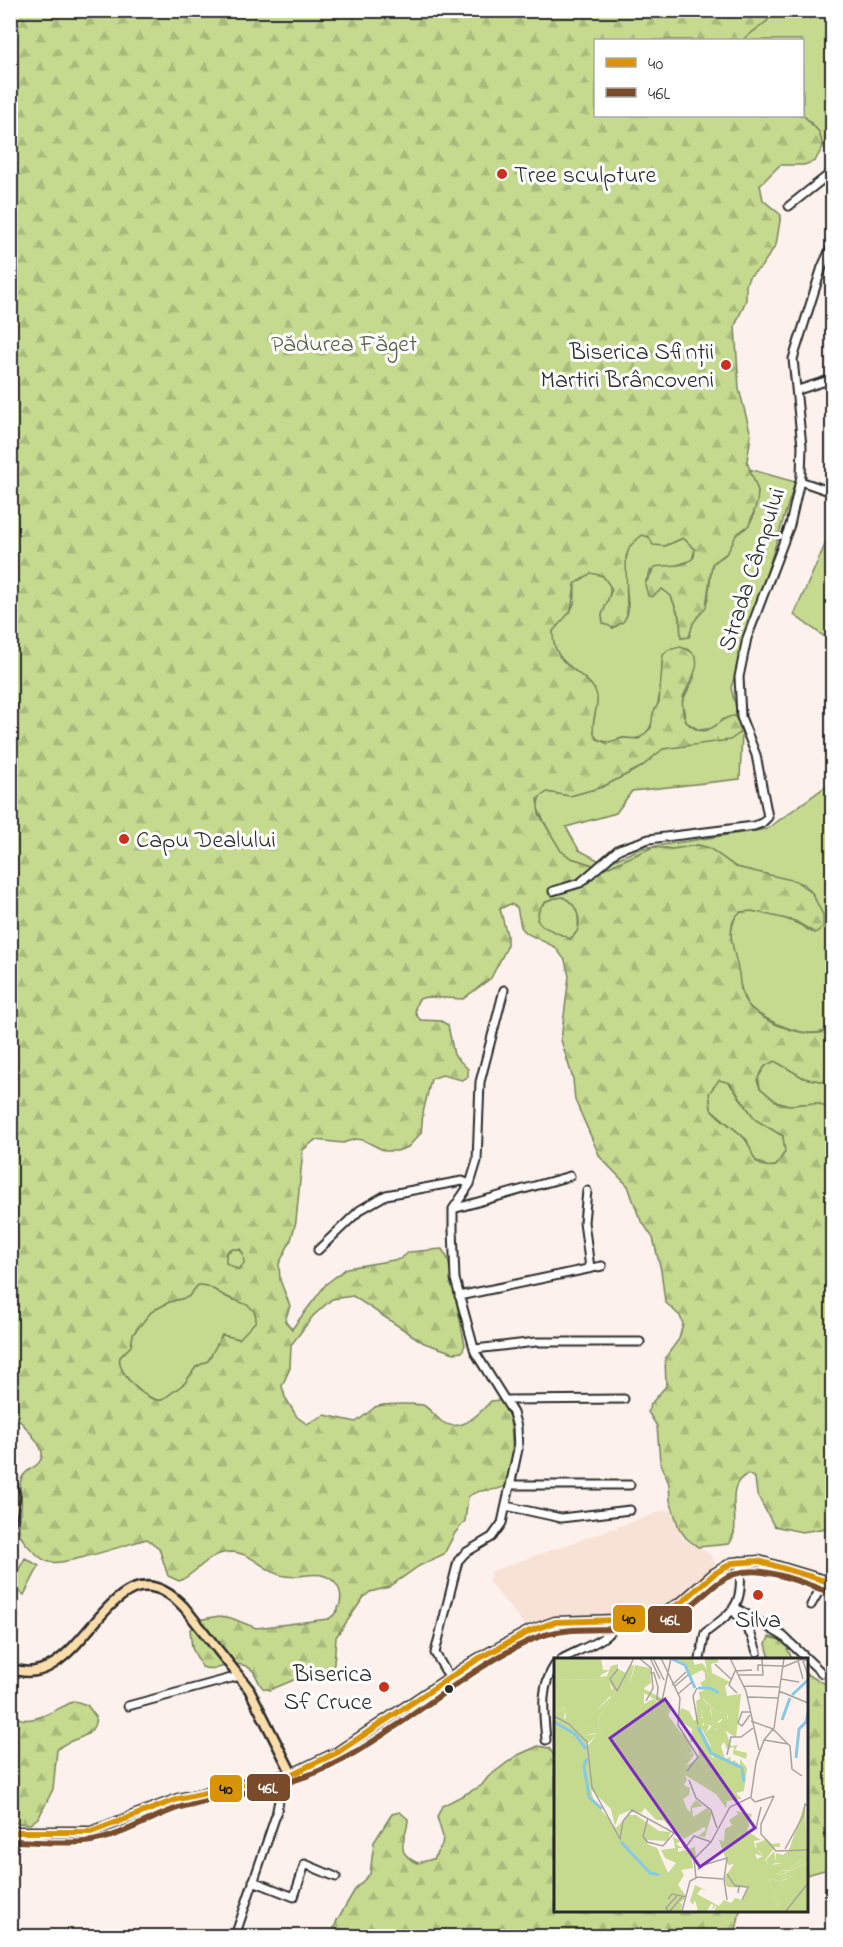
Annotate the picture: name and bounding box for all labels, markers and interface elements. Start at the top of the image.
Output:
legend [594,39,804,117]
text: 40 [648,52,663,78]
text: 46L [648,82,670,108]
place label: Tree sculpture [514,159,656,194]
marker: Tree sculpture [495,167,509,181]
park label: Pădurea Făget [271,328,417,363]
place label: Biserica Sfinții Martiri Brâncoveni [540,336,714,399]
marker: Biserica Sfinții Martiri Brâncoveni [719,358,733,372]
street label: Strada Câmpului [710,484,796,656]
place label: Capu Dealului [136,824,276,859]
marker: Capu Dealului [117,832,131,846]
marker: Silva [751,1588,765,1602]
line badge: 40 [612,1604,646,1633]
place label: Silva [735,1604,781,1639]
line badge: 46L [647,1605,693,1634]
text: 40 [621,1608,636,1632]
text: 46L [659,1609,681,1633]
place label: Biserica Sf Cruce [284,1658,372,1721]
inset map [554,1658,807,1911]
marker: Biserica Sf Cruce [377,1680,391,1694]
unlabelled marker [443,1683,455,1695]
line badge: 46L [246,1773,291,1802]
line badge: 40 [209,1774,243,1803]
text: 46L [257,1777,279,1801]
text: 40 [218,1778,233,1802]

